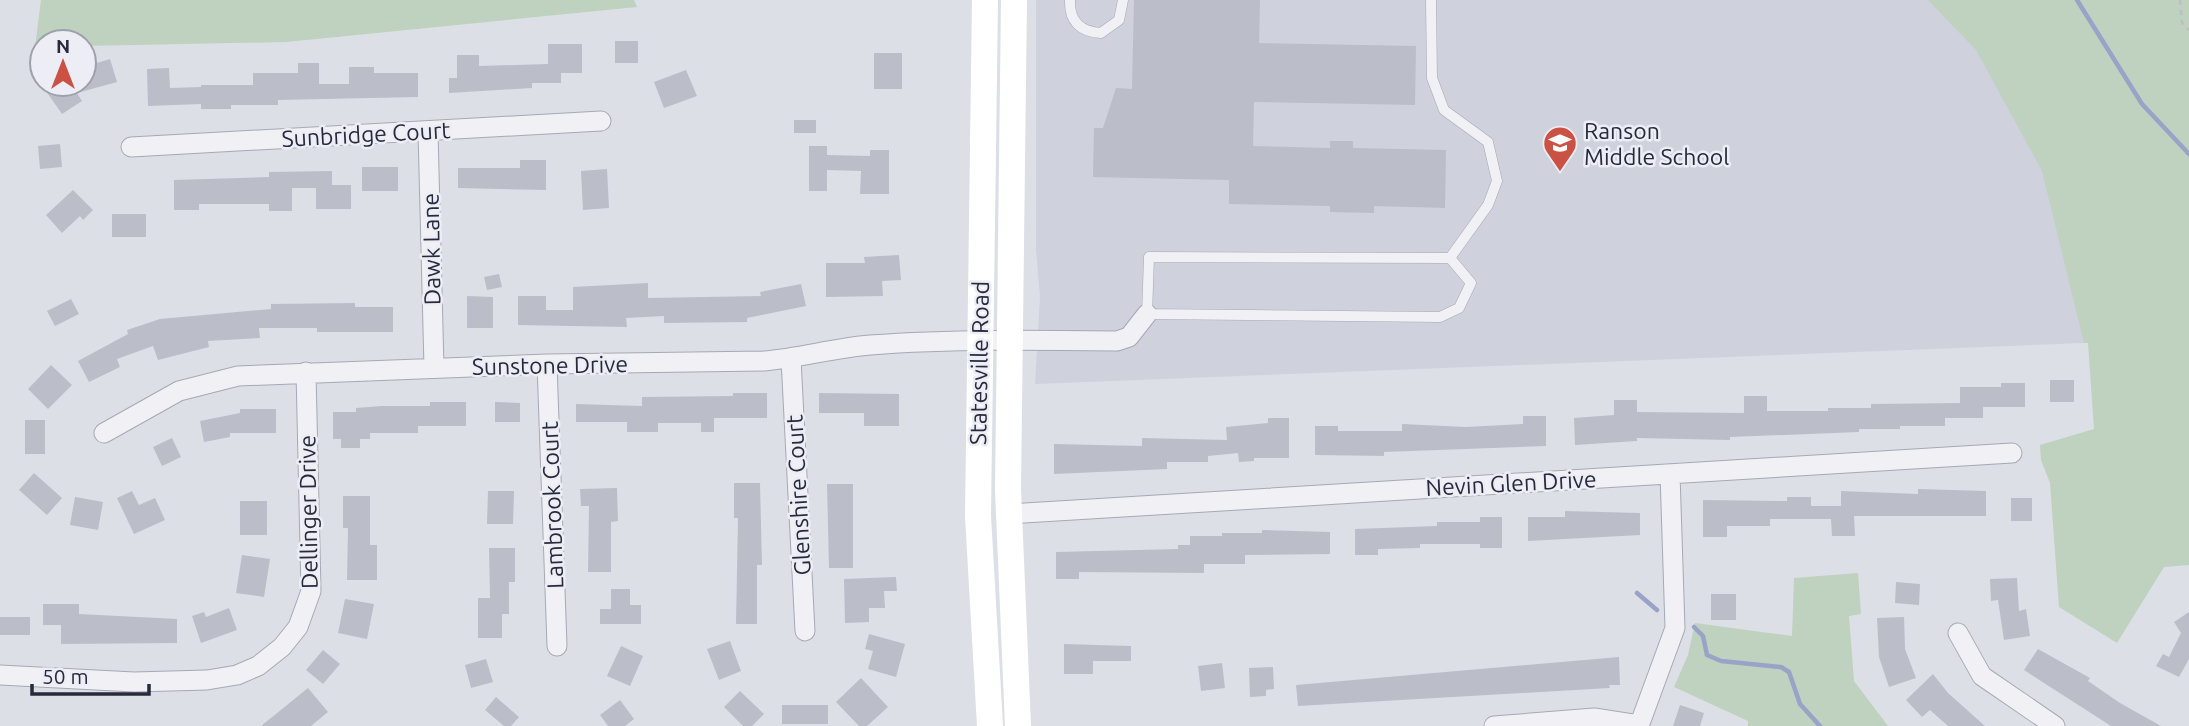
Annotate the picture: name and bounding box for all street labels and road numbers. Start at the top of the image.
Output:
street label: Sunbridge Court [281,117,451,151]
street label: Dawk Lane [418,193,444,305]
street label: Statesville Road [965,281,993,445]
street label: Sunstone Drive [472,351,628,379]
street label: Glenshire Court [781,414,815,576]
street label: Lambrook Court [537,421,567,589]
street label: Dellinger Drive [294,435,322,589]
street label: Nevin Glen Drive [1425,466,1597,500]

